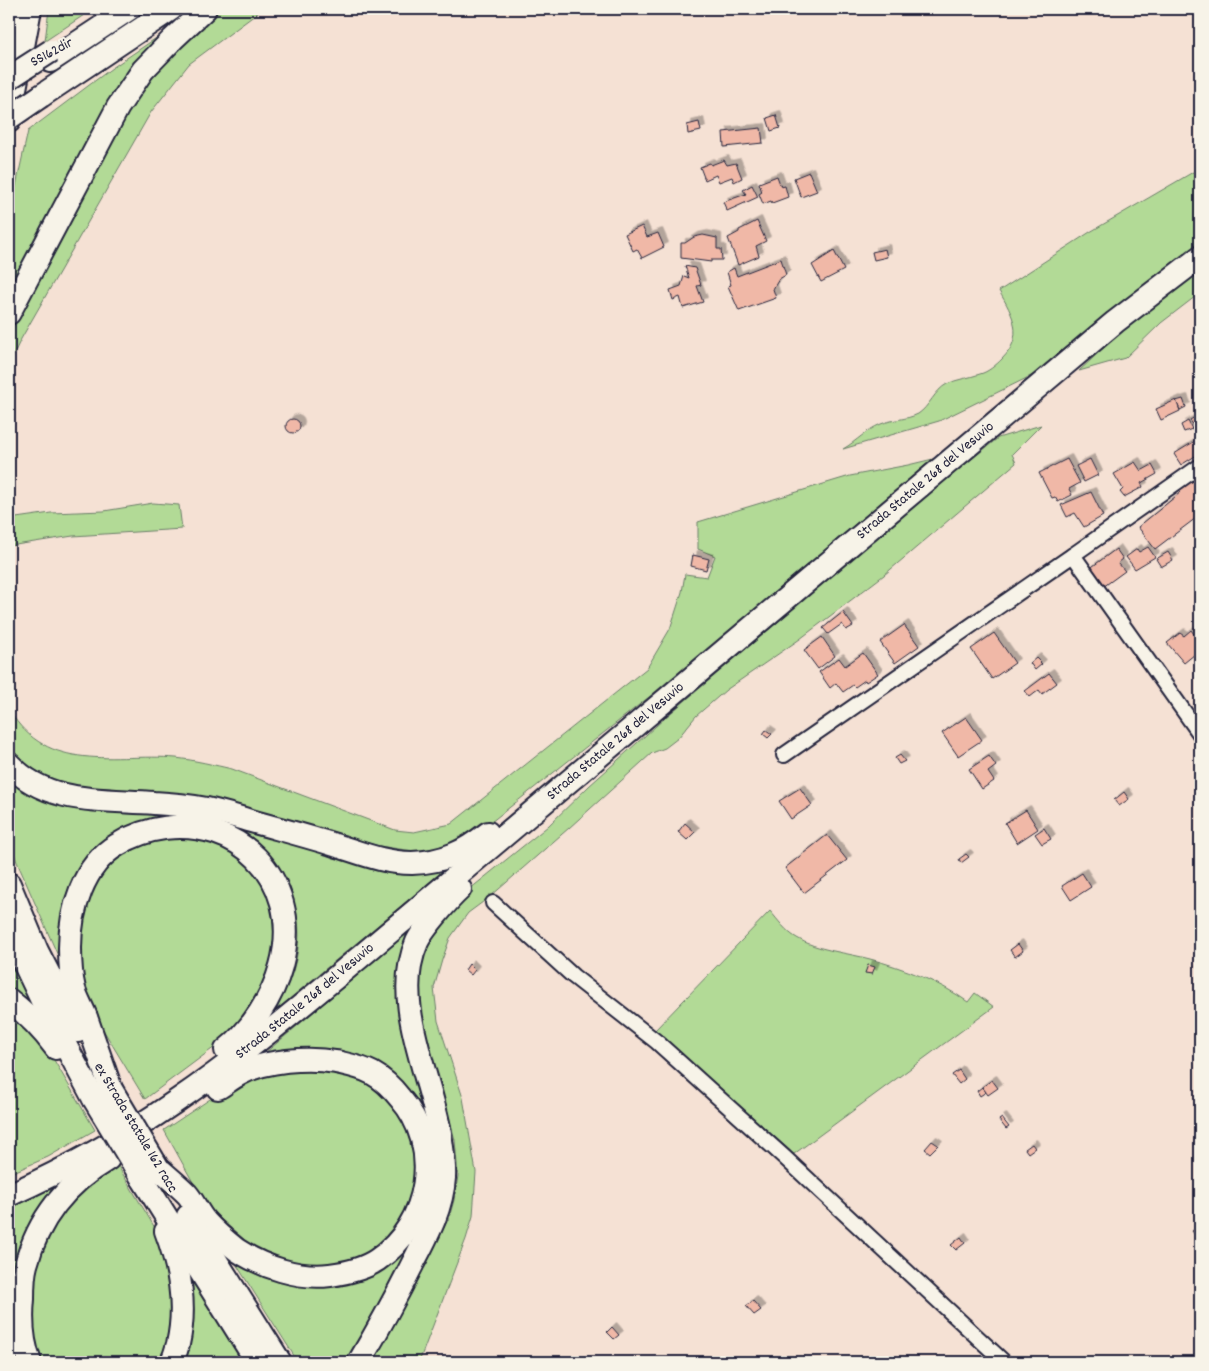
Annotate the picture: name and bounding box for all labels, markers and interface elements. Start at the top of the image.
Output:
street label: SS162dir [27,32,78,73]
street label: Strada Statale 268 del Vesuvio [852,416,1000,546]
street label: Strada Statale 268 del Vesuvio [542,677,690,806]
street label: Strada Statale 268 del Vesuvio [231,938,380,1065]
street label: ex Strada statale 162 racc [87,1059,183,1197]

